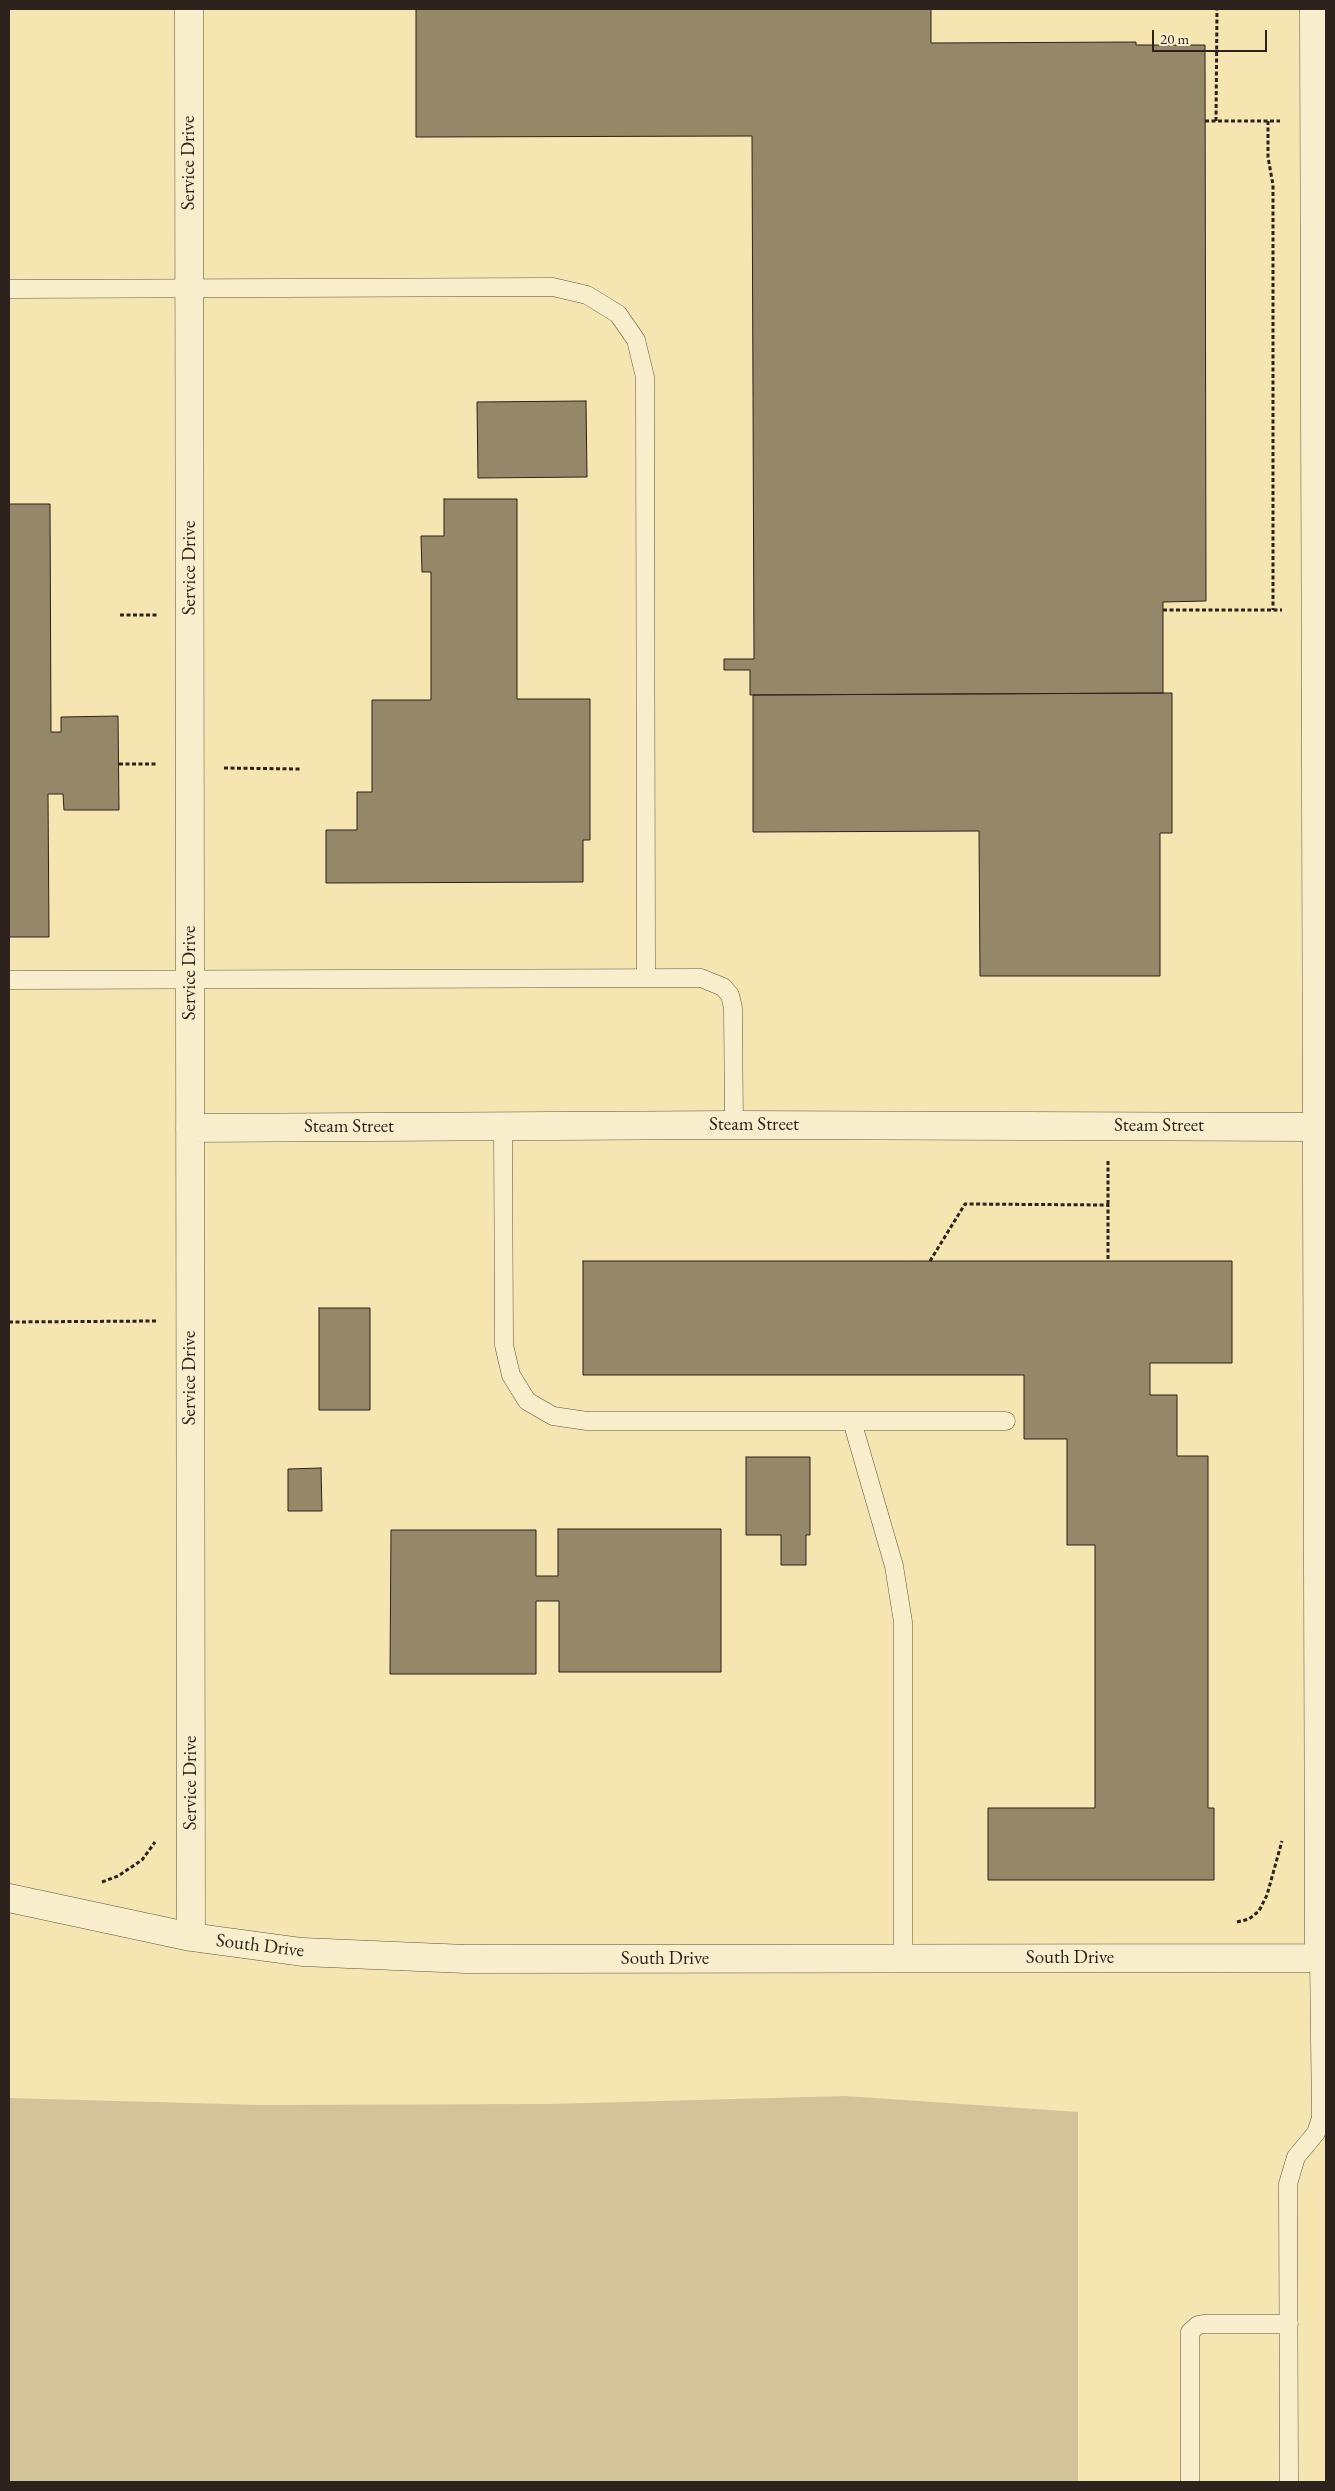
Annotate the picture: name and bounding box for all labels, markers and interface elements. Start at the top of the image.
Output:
scale bar [1155,20,1270,52]
text: 20 m [1160,29,1189,48]
street label: Service Drive [178,116,200,210]
street label: Service Drive [179,521,201,615]
street label: Service Drive [179,926,201,1020]
street label: Steam Street [709,1114,799,1136]
street label: Steam Street [1114,1115,1204,1137]
street label: Steam Street [304,1116,394,1138]
street label: Service Drive [179,1331,201,1425]
street label: Service Drive [180,1736,202,1830]
street label: South Drive [215,1929,305,1963]
street label: South Drive [1026,1947,1114,1969]
street label: South Drive [621,1948,709,1970]

